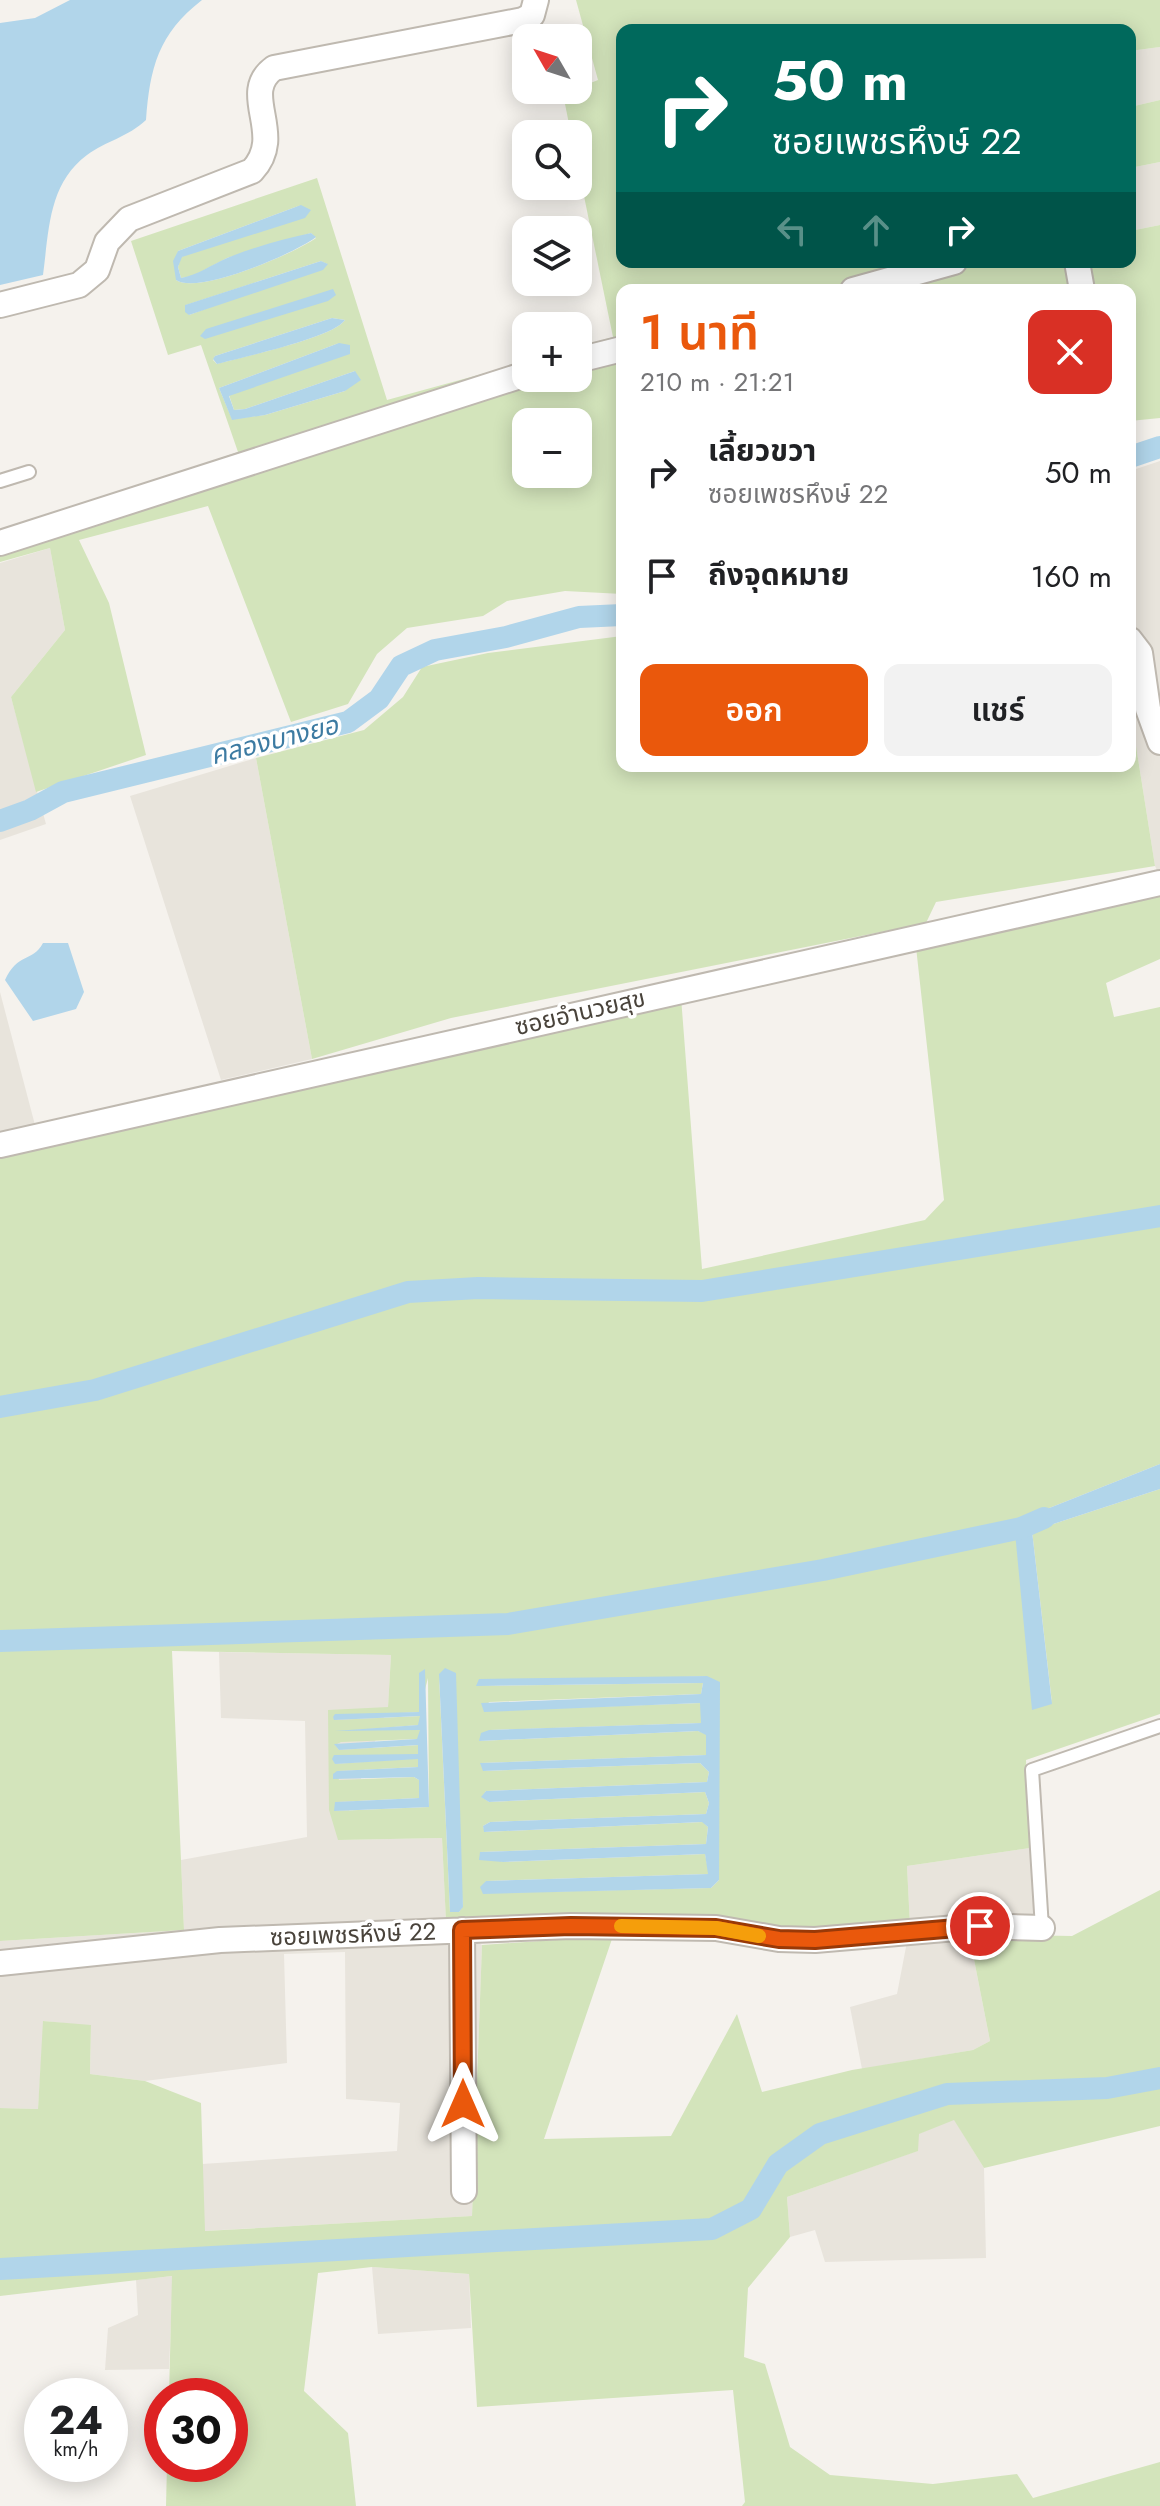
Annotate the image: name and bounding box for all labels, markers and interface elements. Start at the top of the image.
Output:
north arrow [512,24,592,104]
map controls [512,24,592,488]
text: 50 m [772,40,908,121]
icon: right [640,56,744,160]
text: ซอยเพชรหึงษ์ 22 [772,115,1022,167]
button: search [512,120,592,200]
icon: left [770,208,814,252]
icon: ahead [854,208,898,252]
icon: right [938,208,982,252]
button: layers [512,216,592,296]
text: 1 นาที [640,298,759,367]
button: close [1028,310,1112,394]
button: + [512,312,592,392]
text: 210 m · 21:21 [640,363,794,401]
button: − [512,408,592,488]
text: เลี้ยวขวา [708,429,816,472]
icon: right [640,450,684,494]
text: 50 m [1045,451,1112,494]
text: ซอยเพชรหึงษ์ 22 [708,475,888,513]
text: ถึงจุดหมาย [708,553,849,596]
icon: arrive [640,554,684,598]
text: 160 m [1031,555,1112,598]
button: ออก [640,664,868,756]
button: แชร์ [884,664,1112,756]
water label: คลองบางยอ [206,706,343,774]
street label: ซอยอำนวยสุข [511,980,649,1044]
pin [946,1892,1014,1960]
icon: arrive [958,1904,1002,1948]
street label: ซอยเพชรหึงษ์ 22 [269,1914,437,1954]
position arrow [421,2062,505,2146]
speed limit sign: 30 [144,2378,248,2482]
text: 24 [49,2391,103,2449]
text: km/h [53,2435,99,2464]

